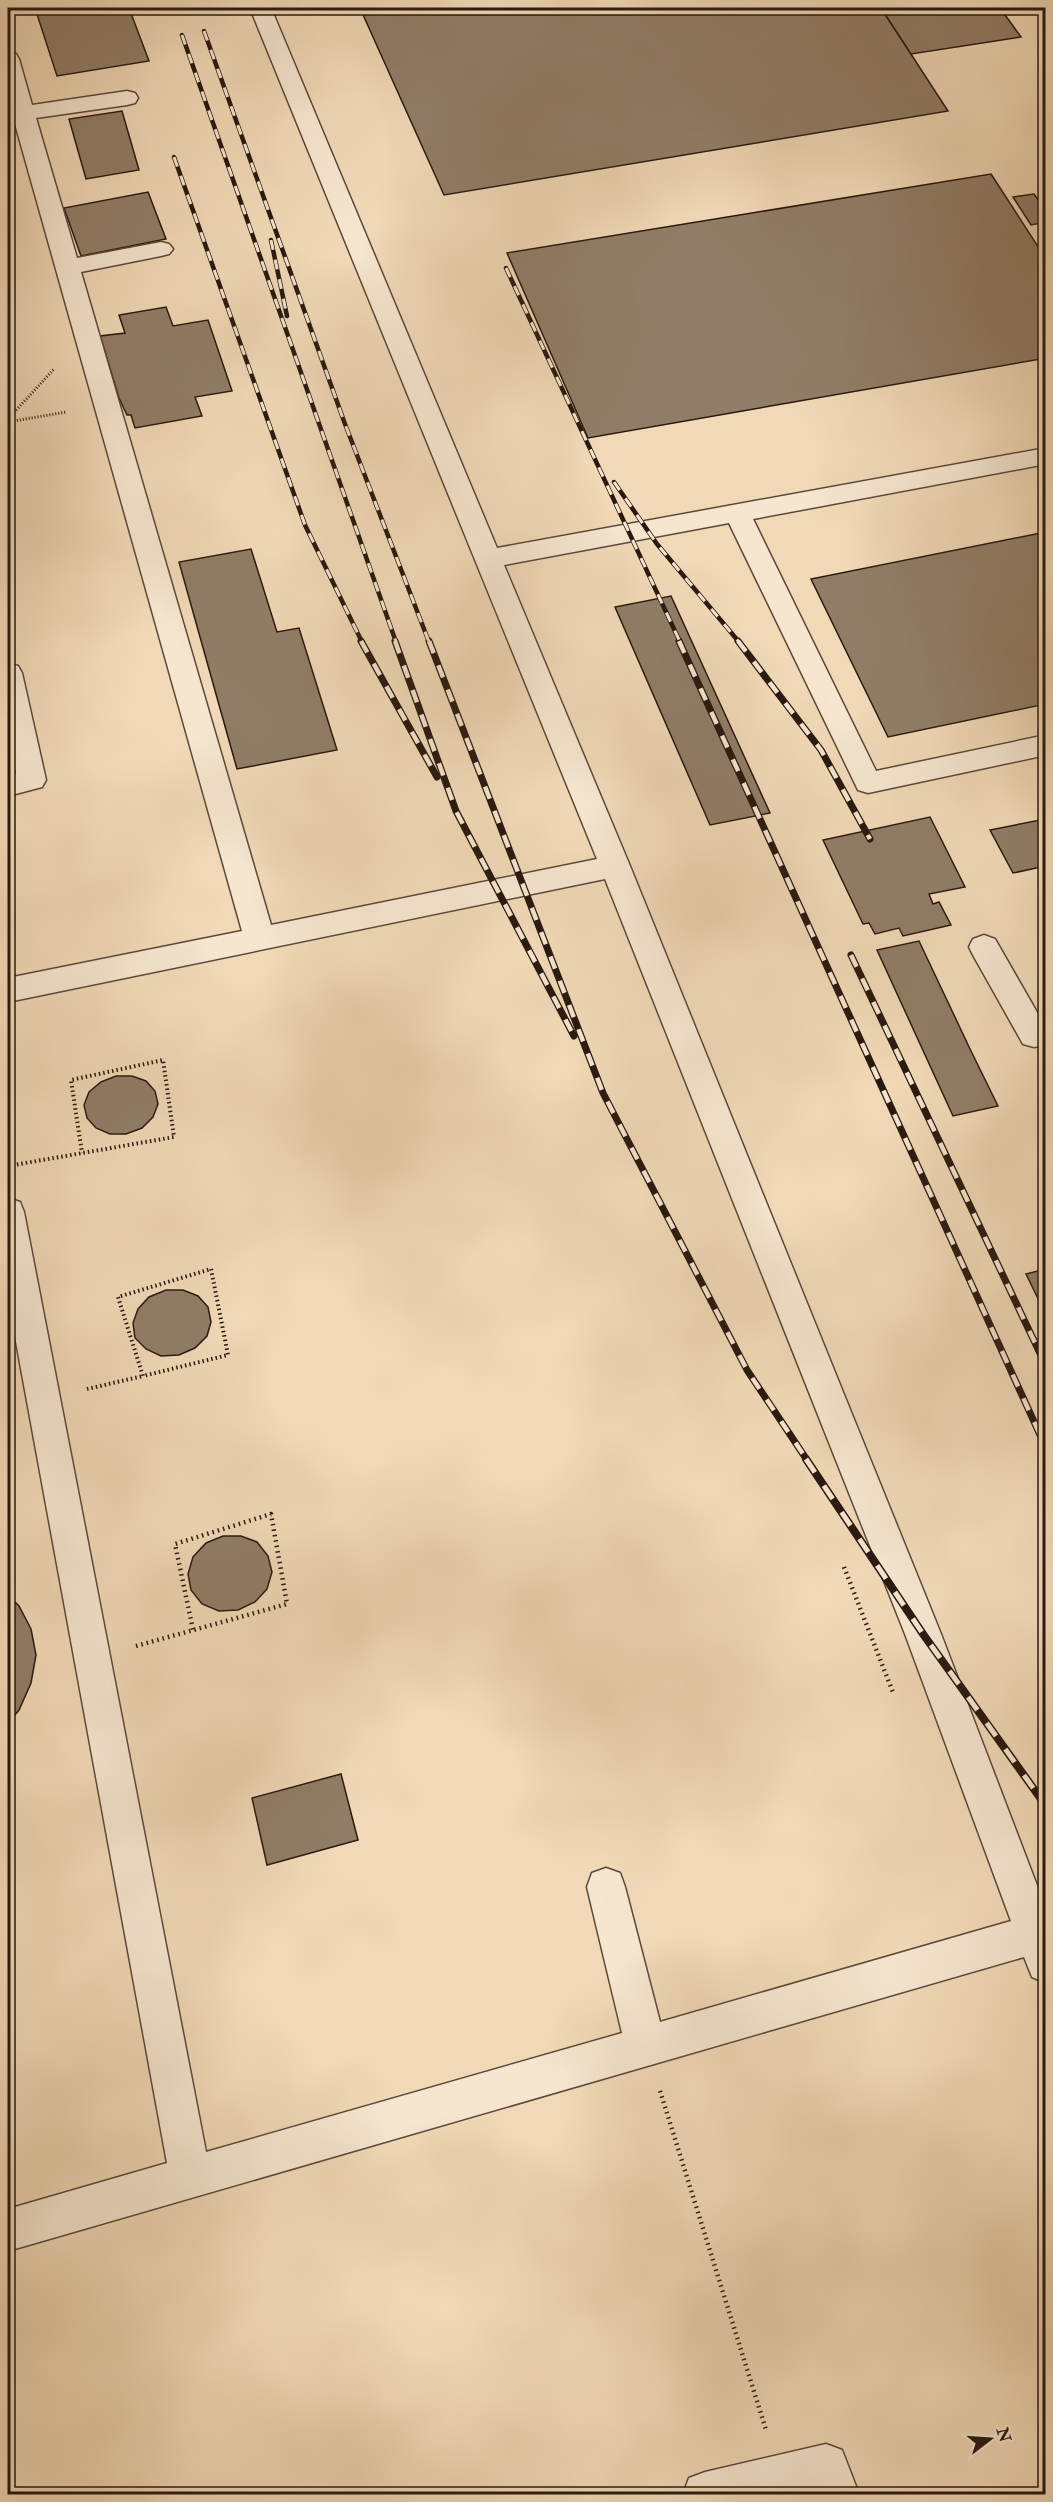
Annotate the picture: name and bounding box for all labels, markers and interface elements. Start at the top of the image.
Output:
north arrow [960,2409,1020,2469]
text: N [991,2424,1015,2445]

